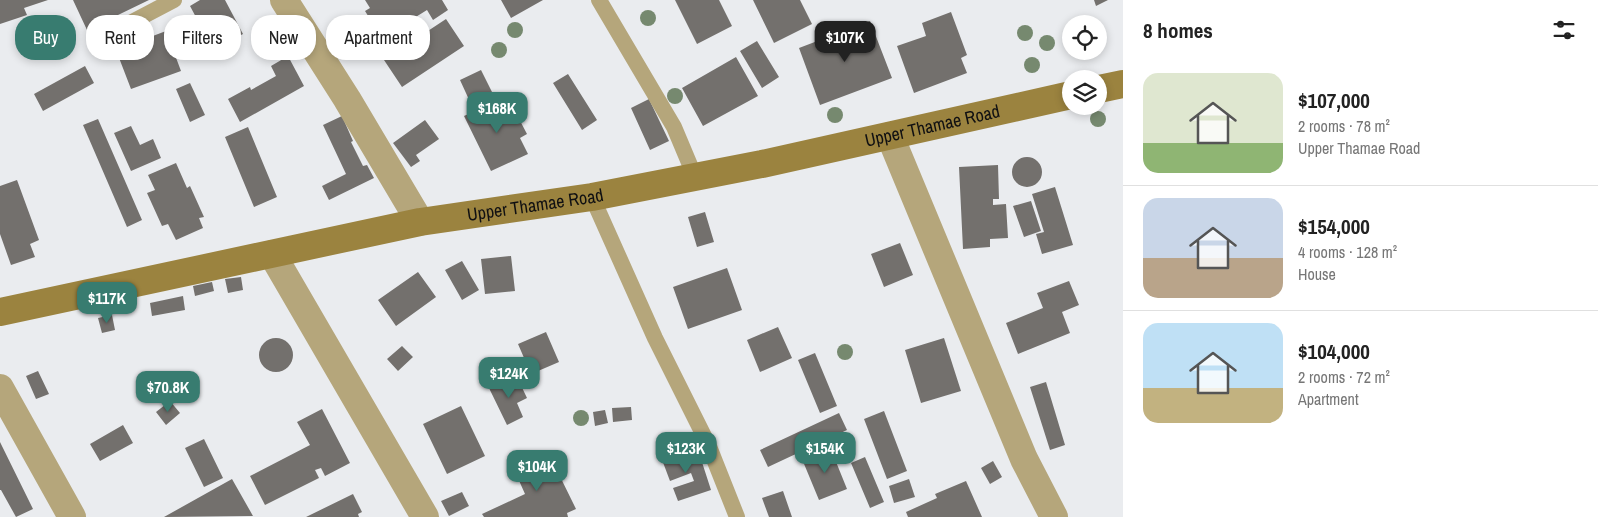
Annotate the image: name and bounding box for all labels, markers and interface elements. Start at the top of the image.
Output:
chip: Buy [15,15,76,60]
chip: Rent [86,15,154,60]
chip: Filters [164,15,241,60]
chip: New [251,15,316,60]
chip: Apartment [326,15,430,60]
map controls [1062,15,1107,115]
button: locate [1062,15,1107,60]
text: 8 homes [1143,16,1213,45]
icon: filters [1550,16,1578,44]
pin: $107K [810,20,880,63]
text: $107K [826,26,864,48]
button: layers [1062,70,1107,115]
text: $107,000 [1298,86,1370,115]
pin: $168K [462,92,532,134]
icon: home [1183,93,1243,153]
text: $168K [478,97,516,119]
street label: Upper Thamae Road [862,98,1002,153]
text: 2 rooms · 78 m² [1298,115,1390,137]
text: Upper Thamae Road [1298,137,1420,159]
street label: Upper Thamae Road [465,182,606,227]
text: $154,000 [1298,212,1370,241]
icon: home [1183,218,1243,278]
text: 4 rooms · 128 m² [1298,241,1397,263]
text: House [1298,263,1336,285]
pin: $117K [72,282,142,324]
text: $117K [88,287,126,309]
text: $104,000 [1298,337,1370,366]
icon: home [1183,343,1243,403]
pin: $124K [474,356,544,399]
text: $124K [490,362,528,384]
text: 2 rooms · 72 m² [1298,366,1390,388]
pin: $70.8K [127,370,209,413]
text: $70.8K [147,376,189,398]
text: Apartment [1298,388,1359,410]
pin: $123K [651,432,721,474]
pin: $154K [790,432,860,474]
text: $123K [667,437,705,459]
text: $154K [806,437,844,459]
pin: $104K [502,450,572,492]
text: $104K [518,455,556,477]

